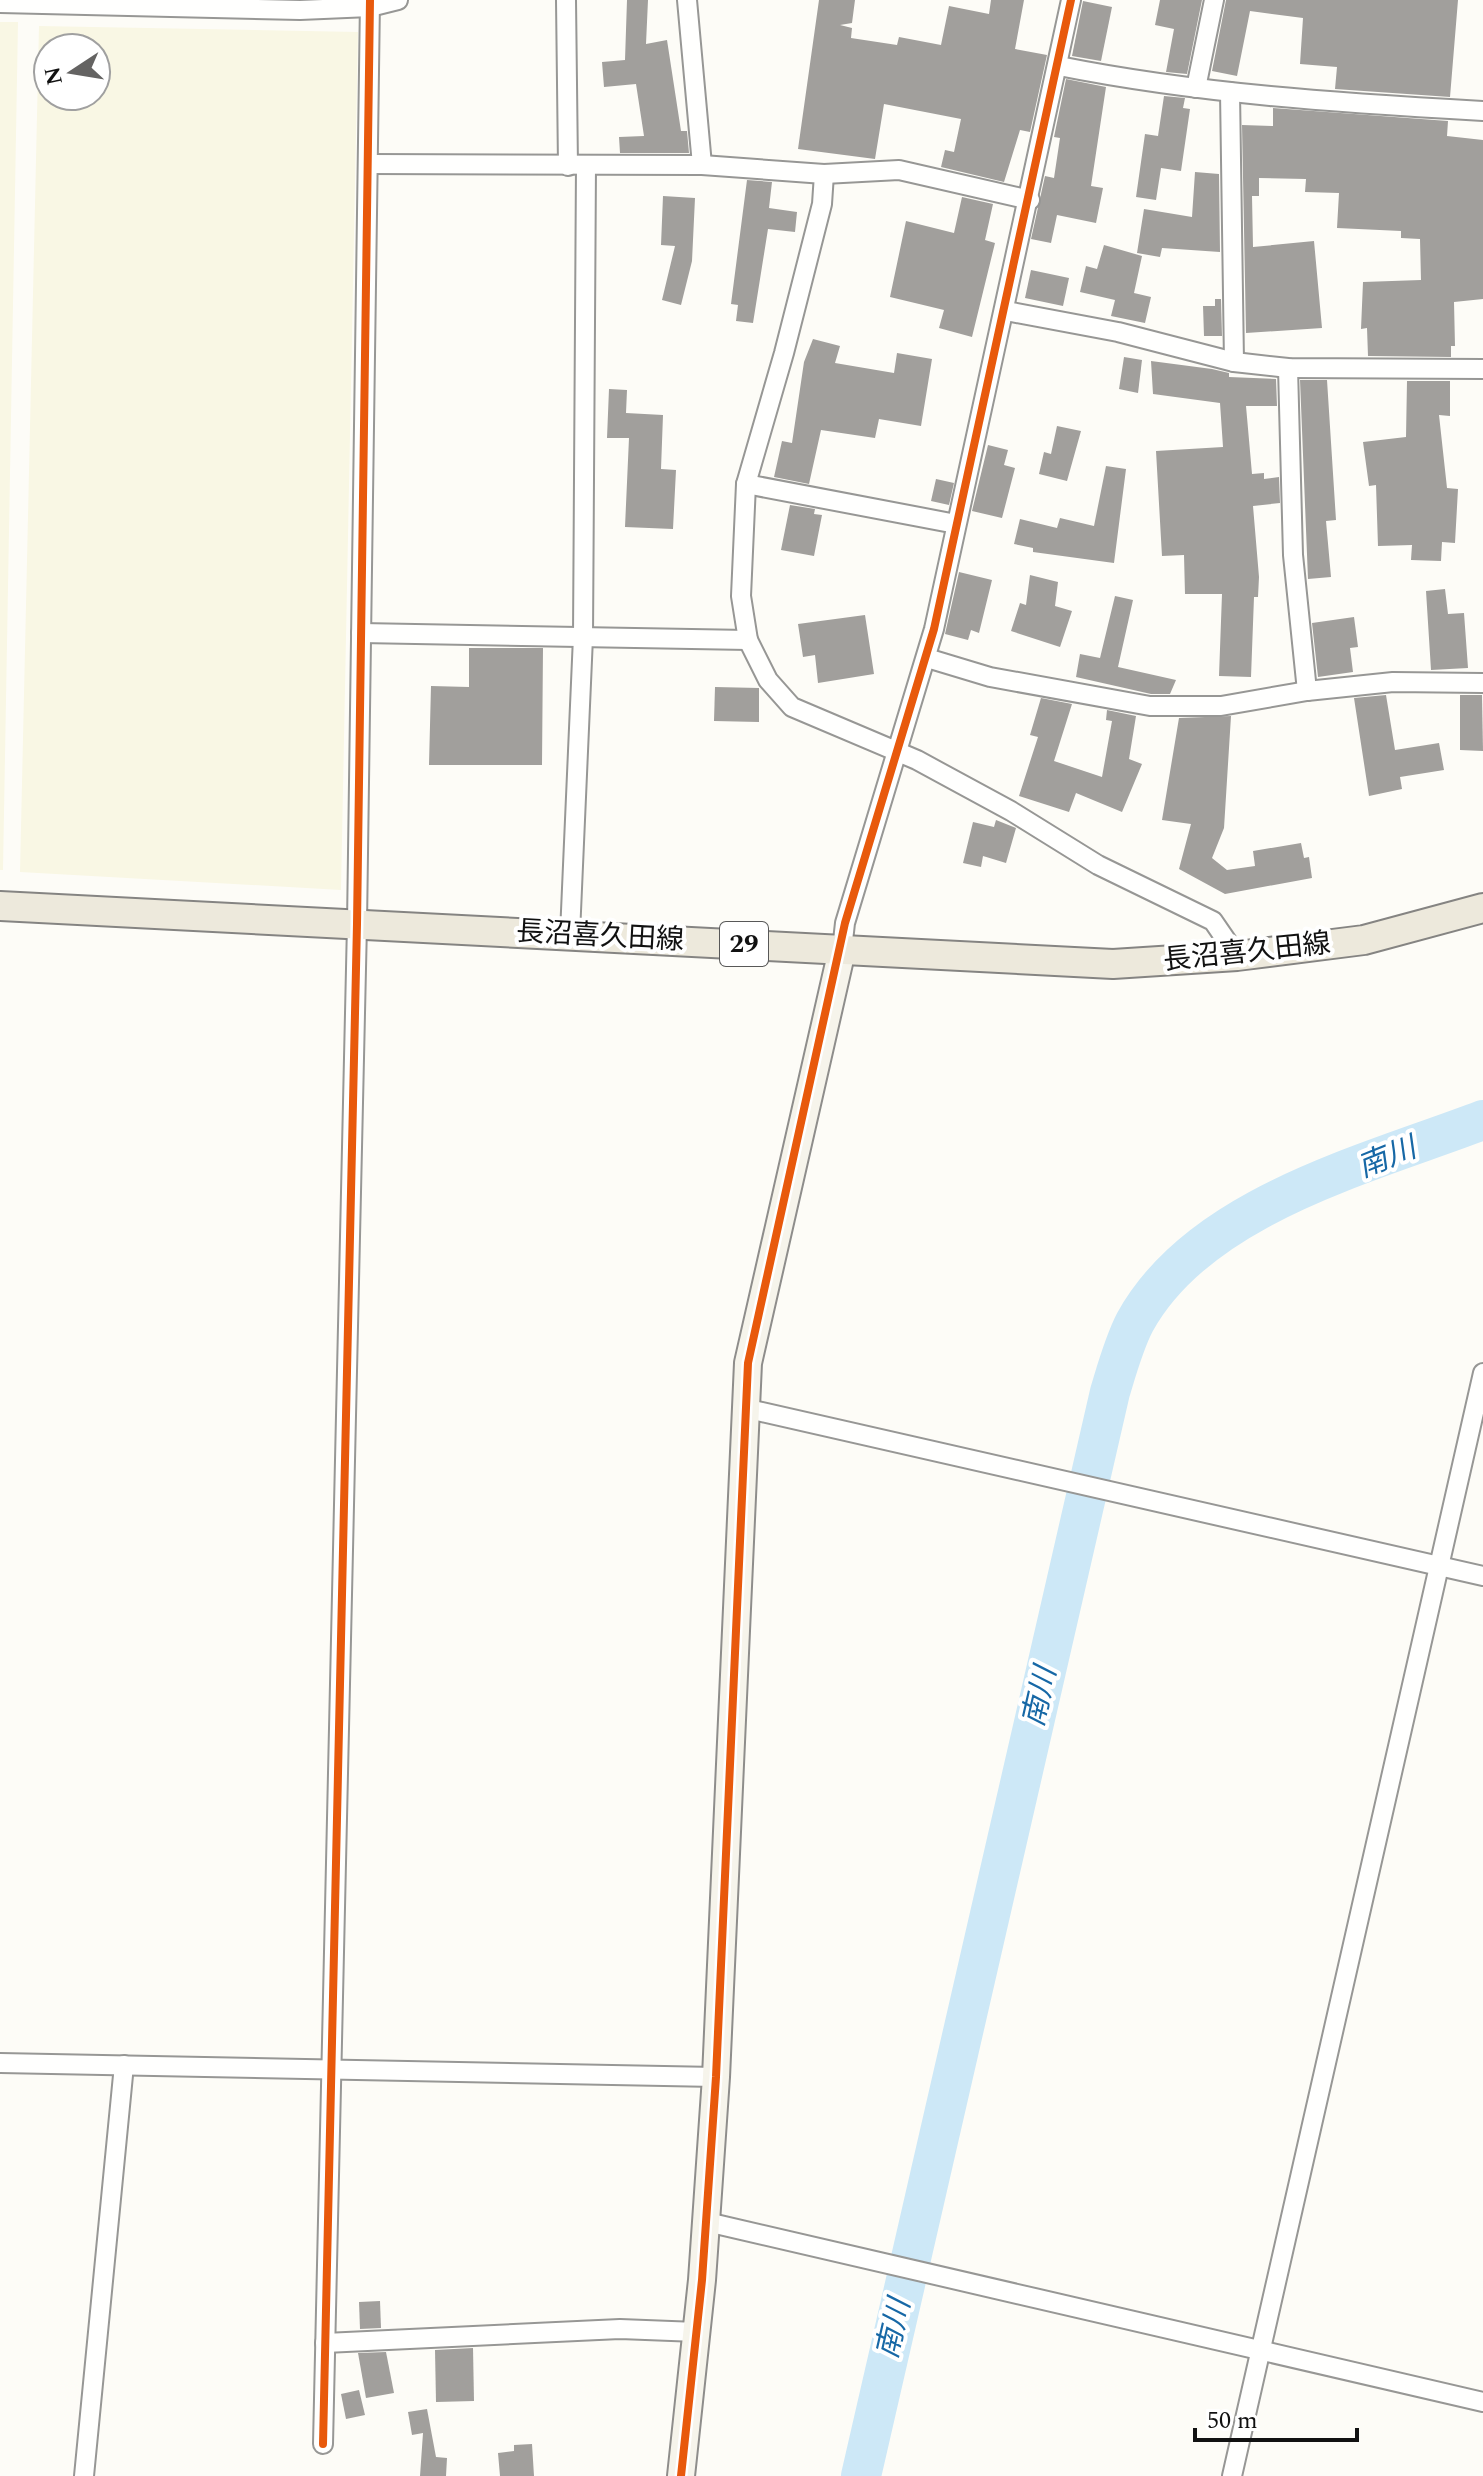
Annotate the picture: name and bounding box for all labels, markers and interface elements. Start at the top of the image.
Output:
north arrow [32,32,112,112]
text: N [36,64,72,88]
street label: 長沼喜久田線 [515,910,685,962]
road number: 29 [720,922,768,966]
street label: 長沼喜久田線 [1161,922,1333,982]
water label: 南川 [1351,1124,1426,1191]
water label: 南川 [1011,1660,1070,1731]
water label: 南川 [865,2292,924,2363]
scale bar [1195,2392,1357,2442]
text: 50 m [1207,2403,1258,2439]

